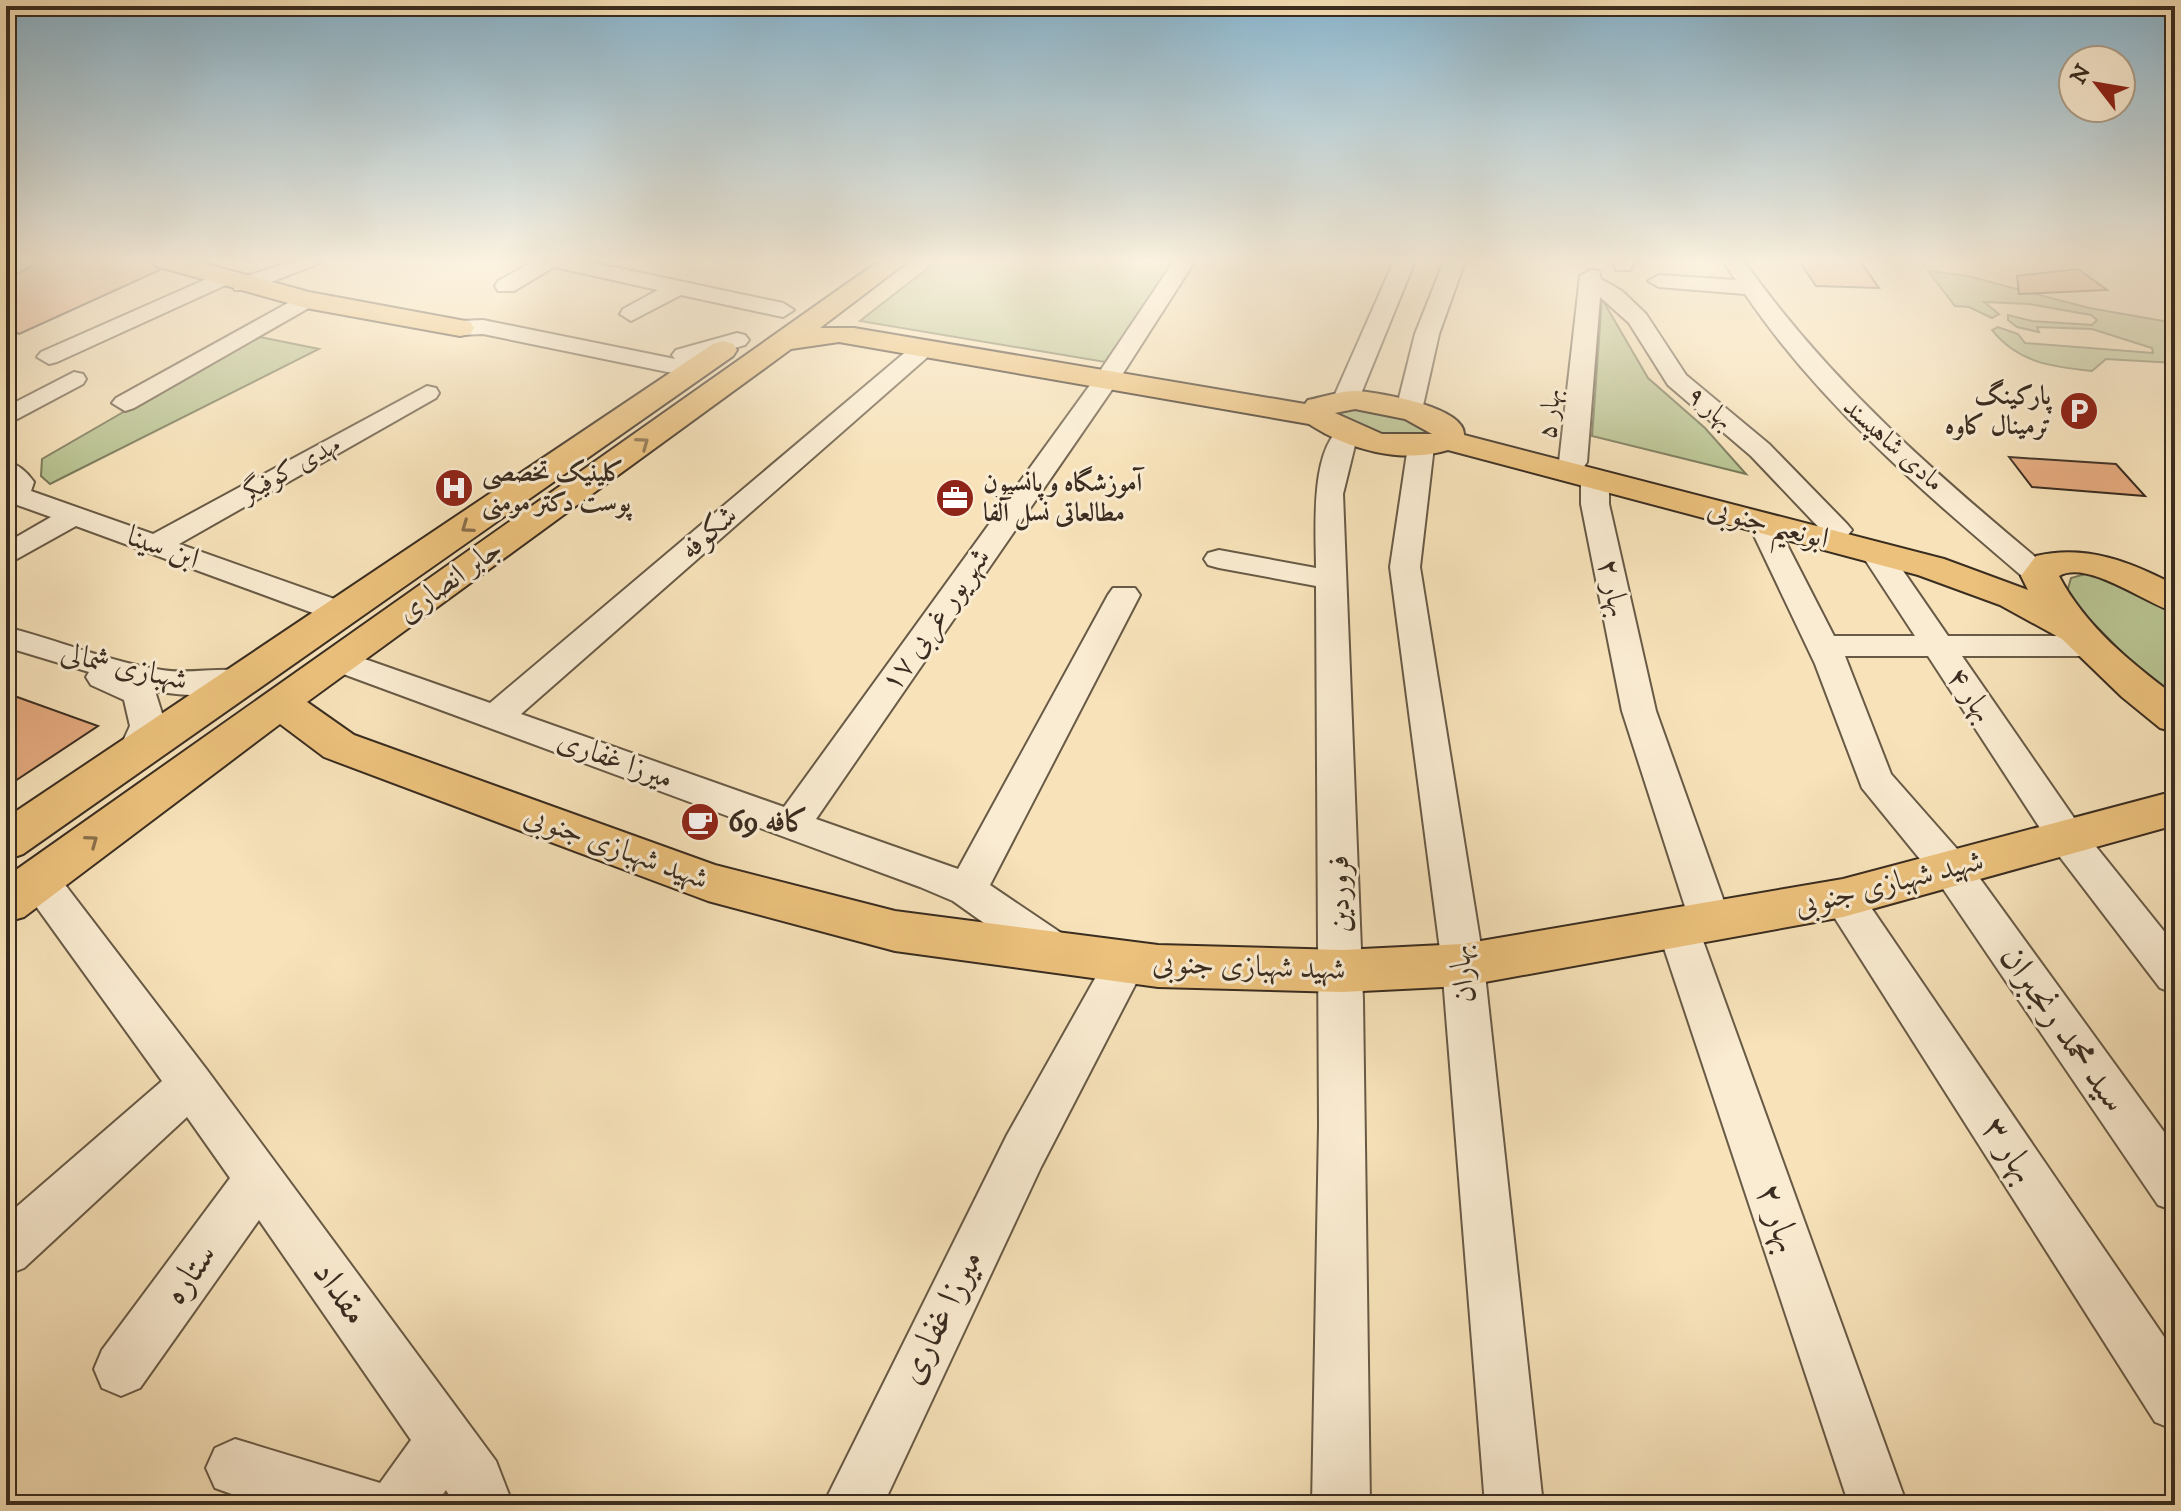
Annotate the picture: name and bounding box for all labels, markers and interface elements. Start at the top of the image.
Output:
north arrow [2057,44,2137,124]
text: N [2065,60,2097,89]
place label: پارکینگ ترمینال کاوه [1945,378,2053,443]
street label: بهار ۹ [1680,379,1740,437]
street label: بهار ۵ [1531,387,1569,441]
parking icon: پارکینگ ترمینال کاوه [2058,390,2100,432]
street label: مادی شاهپسند [1835,391,1951,499]
street label: مهدی کوفیگر [233,428,347,511]
one-way arrow [635,438,649,453]
place label: کلینیک تخصصی پوست دکتر مومنی [482,457,633,521]
place label: آموزشگاه و پانسیون مطالعاتی نسل آلفا [983,465,1146,531]
hospital icon: کلینیک تخصصی پوست دکتر مومنی [433,467,475,509]
office icon: آموزشگاه و پانسیون مطالعاتی نسل آلفا [934,477,976,519]
street label: ابونعیم جنوبی [1701,490,1833,567]
street label: شکوفه [672,498,746,568]
one-way arrow [461,517,475,532]
street label: ابن سینا [122,518,204,578]
street label: جابر انصاری [390,530,510,632]
street label: ۱۷ شهریور غربی [873,541,1000,700]
street label: بهار ۲ [1589,555,1637,621]
street label: شهبازی شمالی [57,634,191,700]
street label: بهار ۴ [1938,660,2002,730]
street label: میرزا غفاری [552,722,678,798]
street label: شهید شهبازی جنوبی [518,798,713,899]
cafe icon: کافه 69 [679,801,721,843]
place label: کافه 69 [728,804,808,841]
one-way arrow [83,836,98,851]
street label: شهید شهبازی جنوبی [1791,843,1988,926]
street label: فروردین [1321,855,1359,933]
street label: سید محمد رنجبران [1989,937,2137,1121]
street label: بهاران [1441,943,1485,1005]
street label: شهید شهبازی جنوبی [1152,945,1346,990]
street label: بهار ۳ [1971,1108,2047,1192]
street label: بهار ۲ [1745,1177,1811,1259]
street label: ستاره [153,1234,227,1314]
street label: میرزا غفاری [888,1242,994,1392]
street label: مقداد [302,1252,378,1334]

